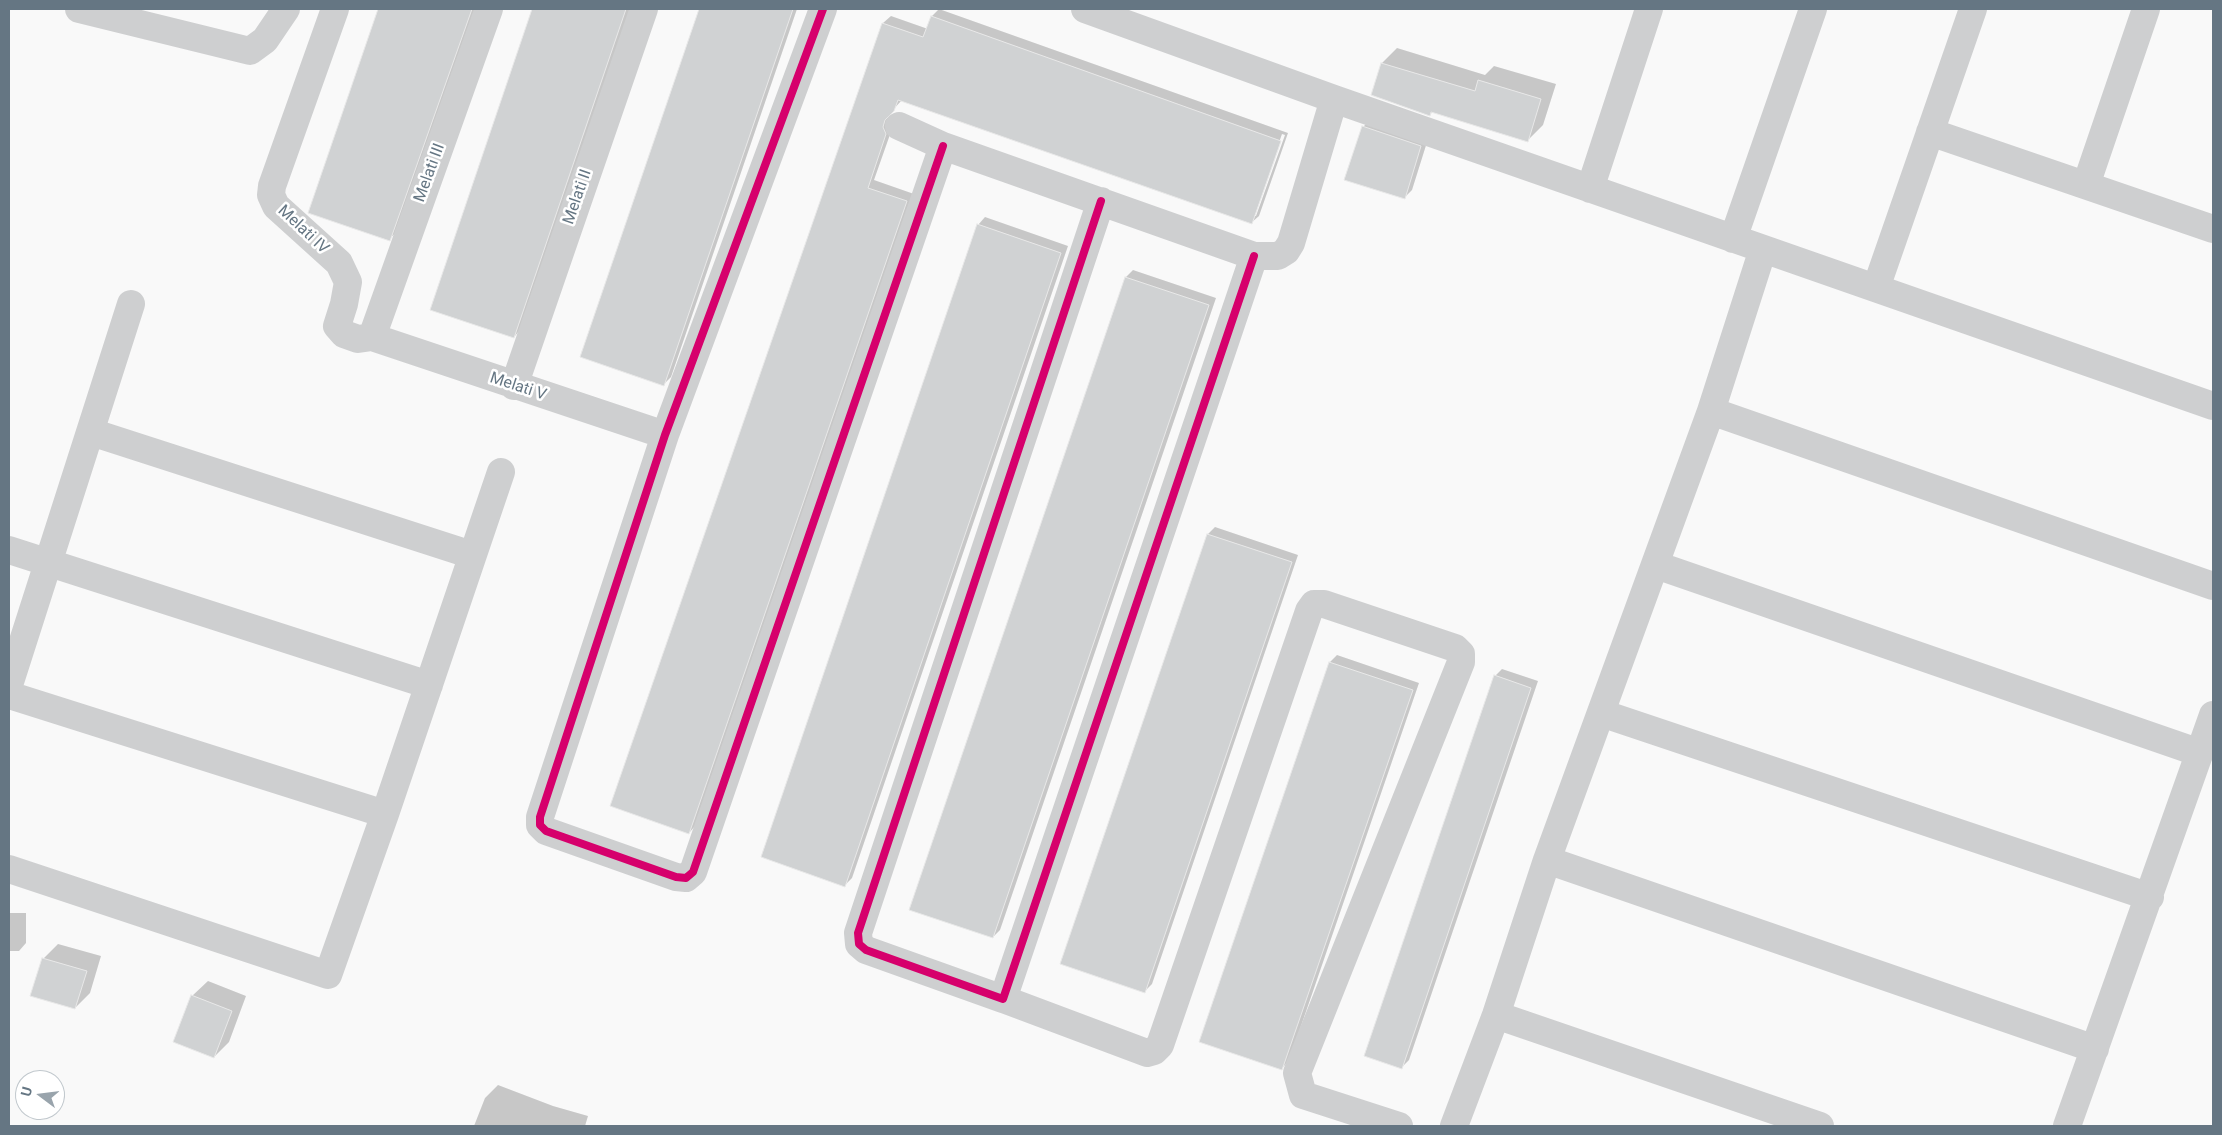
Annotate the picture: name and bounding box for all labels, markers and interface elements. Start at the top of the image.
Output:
street label: Melati III [411,141,449,205]
street label: Melati II [560,167,596,227]
street label: Melati IV [274,202,332,258]
street label: Melati V [487,369,549,405]
north arrow [15,1070,65,1120]
text: U [18,1085,35,1098]

